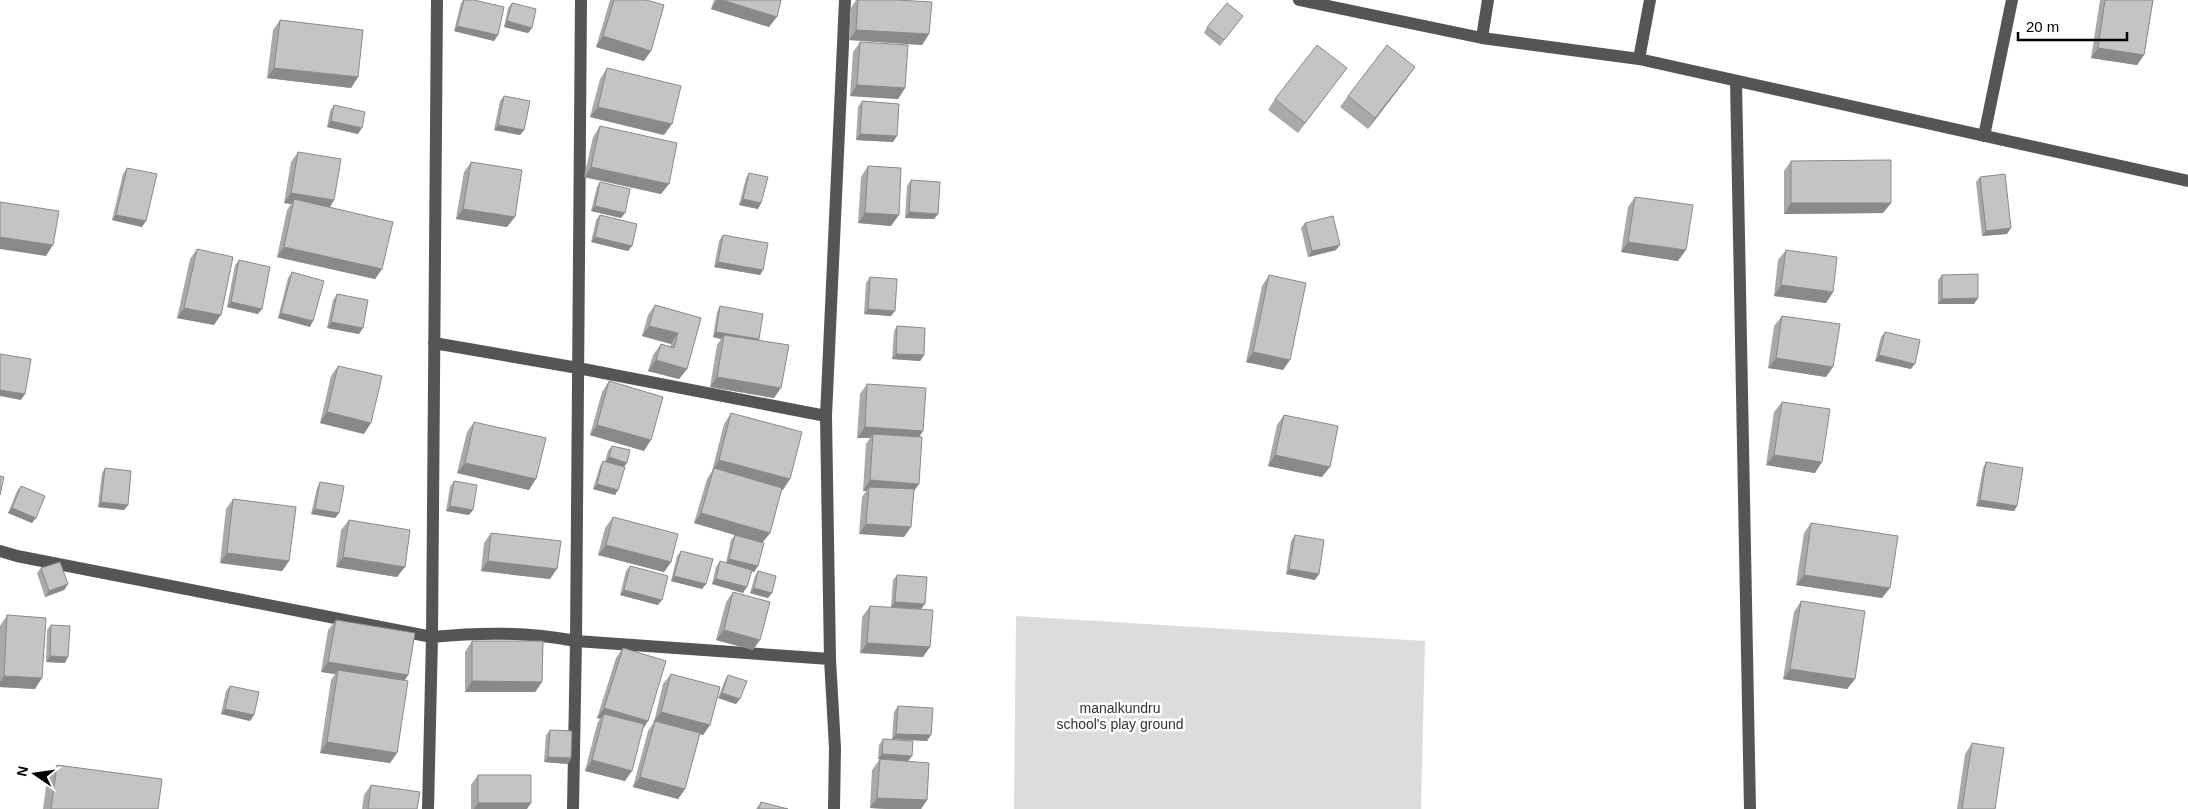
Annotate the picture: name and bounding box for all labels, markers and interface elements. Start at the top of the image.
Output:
scale bar [2018,10,2127,42]
text: 20 m [2026,18,2059,35]
park label: manalkundru school's play ground [1056,700,1184,732]
north arrow [10,749,60,799]
text: N [13,764,31,778]

